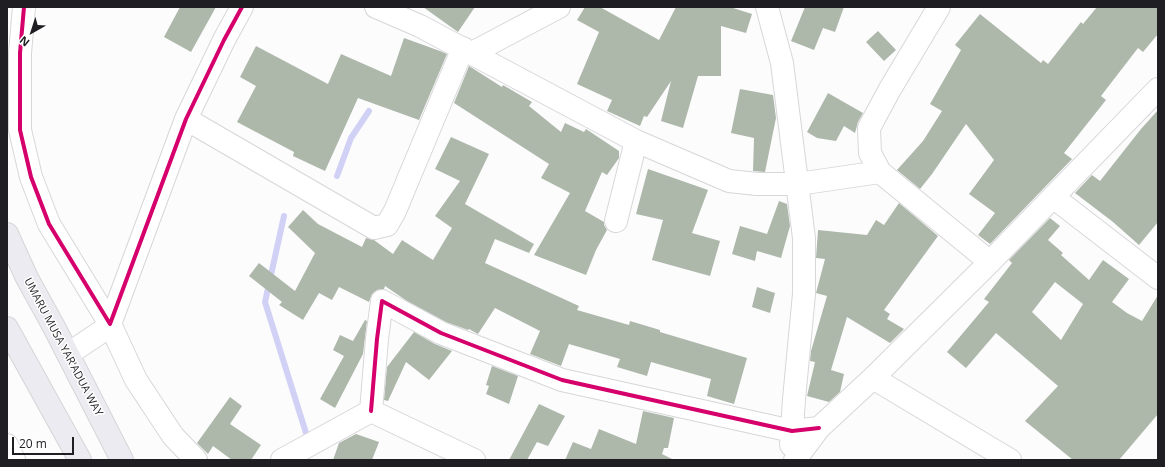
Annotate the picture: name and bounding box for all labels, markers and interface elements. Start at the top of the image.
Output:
north arrow [12,12,52,52]
text: N [16,33,32,50]
street label: UMARU MUSA YAR'ADUA WAY [21,276,105,418]
scale bar [14,429,76,455]
text: 20 m [19,435,47,452]

